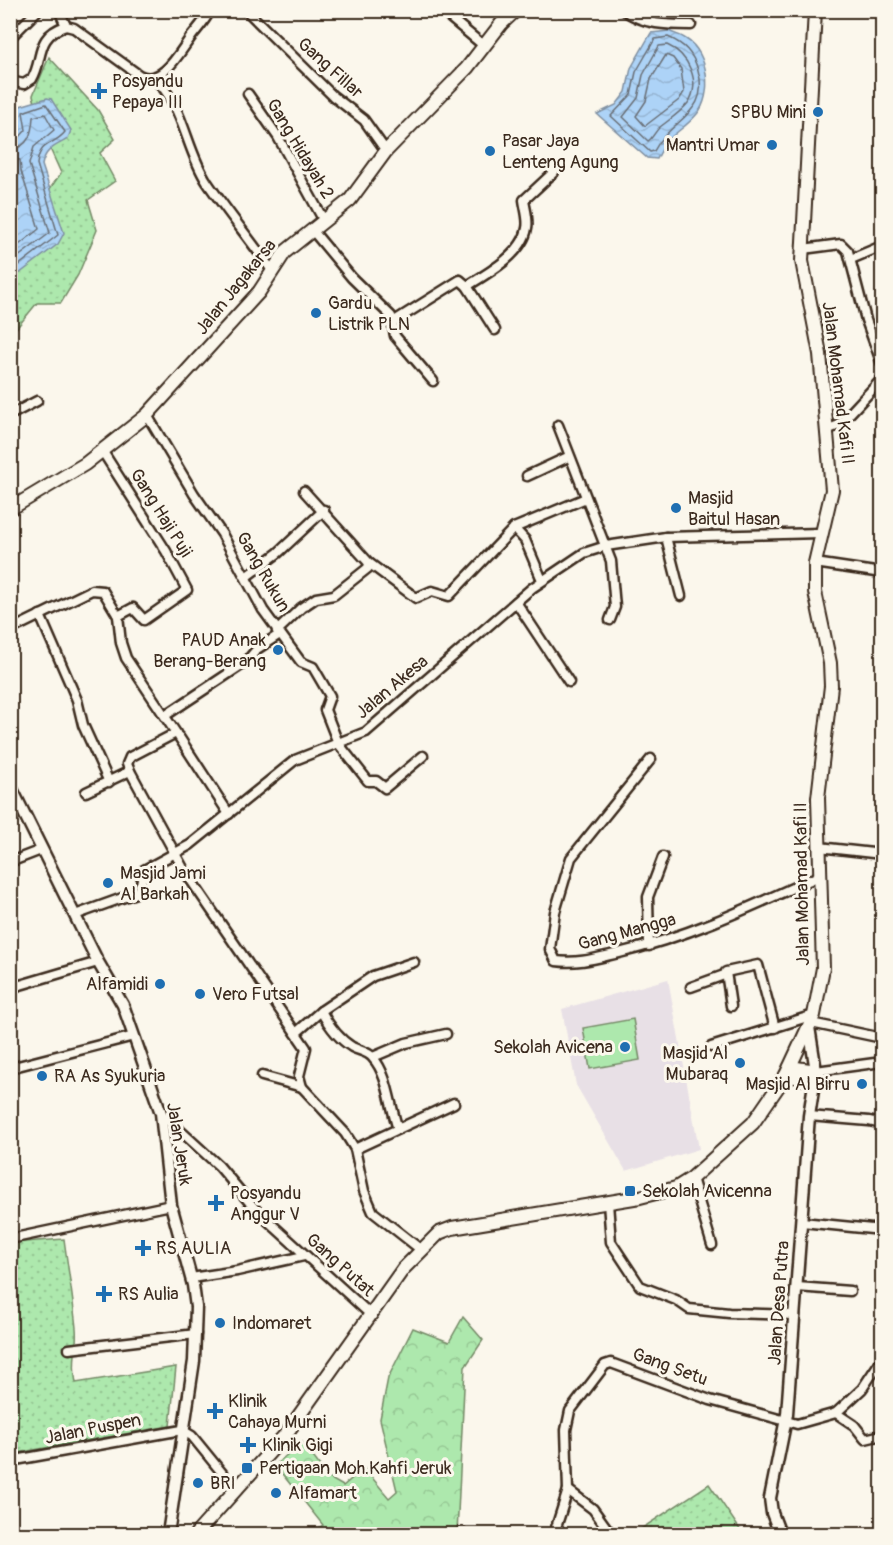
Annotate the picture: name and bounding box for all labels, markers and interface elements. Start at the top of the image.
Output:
street label: Gang Fillar [292,33,368,104]
place label: Posyandu Pepaya III [112,70,183,114]
marker: Posyandu Pepaya III [90,82,108,100]
street label: Gang Hidayah 2 [261,95,339,203]
place label: SPBU Mini [730,101,806,124]
marker: SPBU Mini [811,105,825,119]
place label: Pasar Jaya Lenteng Agung [502,130,619,174]
place label: Mantri Umar [666,134,761,157]
marker: Mantri Umar [765,138,779,152]
marker: Pasar Jaya Lenteng Agung [483,144,497,158]
street label: Jalan Jagakarsa [190,235,282,339]
place label: Gardu Listrik PLN [328,292,410,336]
street label: Jalan Mohamad Kafi II [817,300,859,466]
marker: Gardu Listrik PLN [309,306,323,320]
street label: Gang Haji Puji [125,464,197,562]
place label: Masjid Baitul Hasan [688,487,780,531]
marker: Masjid Baitul Hasan [669,501,683,515]
street label: Gang Rukun [231,528,295,616]
place label: PAUD Anak Berang-Berang [153,629,266,673]
marker: PAUD Anak Berang-Berang [271,643,285,657]
street label: Jalan Akesa [351,650,433,724]
street label: Jalan Mohamad Kafi II [789,802,815,966]
place label: Masjid Jami Al Barkah [120,862,206,906]
marker: Masjid Jami Al Barkah [101,876,115,890]
street label: Gang Mangga [576,908,678,956]
place label: Alfamidi [86,973,148,996]
marker: Alfamidi [153,977,167,991]
place label: Vero Futsal [212,983,299,1006]
marker: Vero Futsal [193,987,207,1001]
place label: Sekolah Avicena [493,1036,613,1059]
marker: Sekolah Avicena [618,1040,632,1054]
place label: Masjid Al Mubaraq [663,1042,729,1086]
marker: Masjid Al Mubaraq [733,1056,747,1070]
place label: RA As Syukuria [54,1065,165,1088]
marker: RA As Syukuria [35,1069,49,1083]
place label: Masjid Al Birru [745,1073,850,1096]
marker: Masjid Al Birru [855,1077,869,1091]
street label: Jalan Jeruk [161,1101,197,1188]
place label: Sekolah Avicenna [642,1180,772,1203]
place label: Posyandu Anggur V [230,1182,301,1226]
marker: Sekolah Avicenna [623,1184,637,1198]
marker: Posyandu Anggur V [207,1194,225,1212]
street label: Gang Putat [301,1228,380,1302]
place label: RS AULIA [156,1237,232,1260]
marker: RS AULIA [134,1239,152,1257]
street label: Jalan Desa Putra [763,1240,795,1366]
place label: RS Aulia [118,1283,179,1306]
marker: RS Aulia [95,1285,113,1303]
place label: Indomaret [232,1312,312,1335]
marker: Indomaret [213,1316,227,1330]
street label: Gang Setu [629,1343,711,1391]
place label: Klinik Cahaya Murni [228,1390,326,1434]
marker: Klinik Cahaya Murni [206,1402,224,1420]
street label: Jalan Puspen [43,1408,143,1450]
place label: Klinik Gigi [262,1434,332,1457]
marker: Klinik Gigi [239,1436,257,1454]
place label: Pertigaan Moh.Kahfi Jeruk [259,1457,452,1480]
marker: Pertigaan Moh.Kahfi Jeruk [240,1461,254,1475]
place label: BRI [210,1472,236,1495]
marker: BRI [191,1476,205,1490]
place label: Alfamart [288,1482,358,1505]
marker: Alfamart [269,1486,283,1500]

